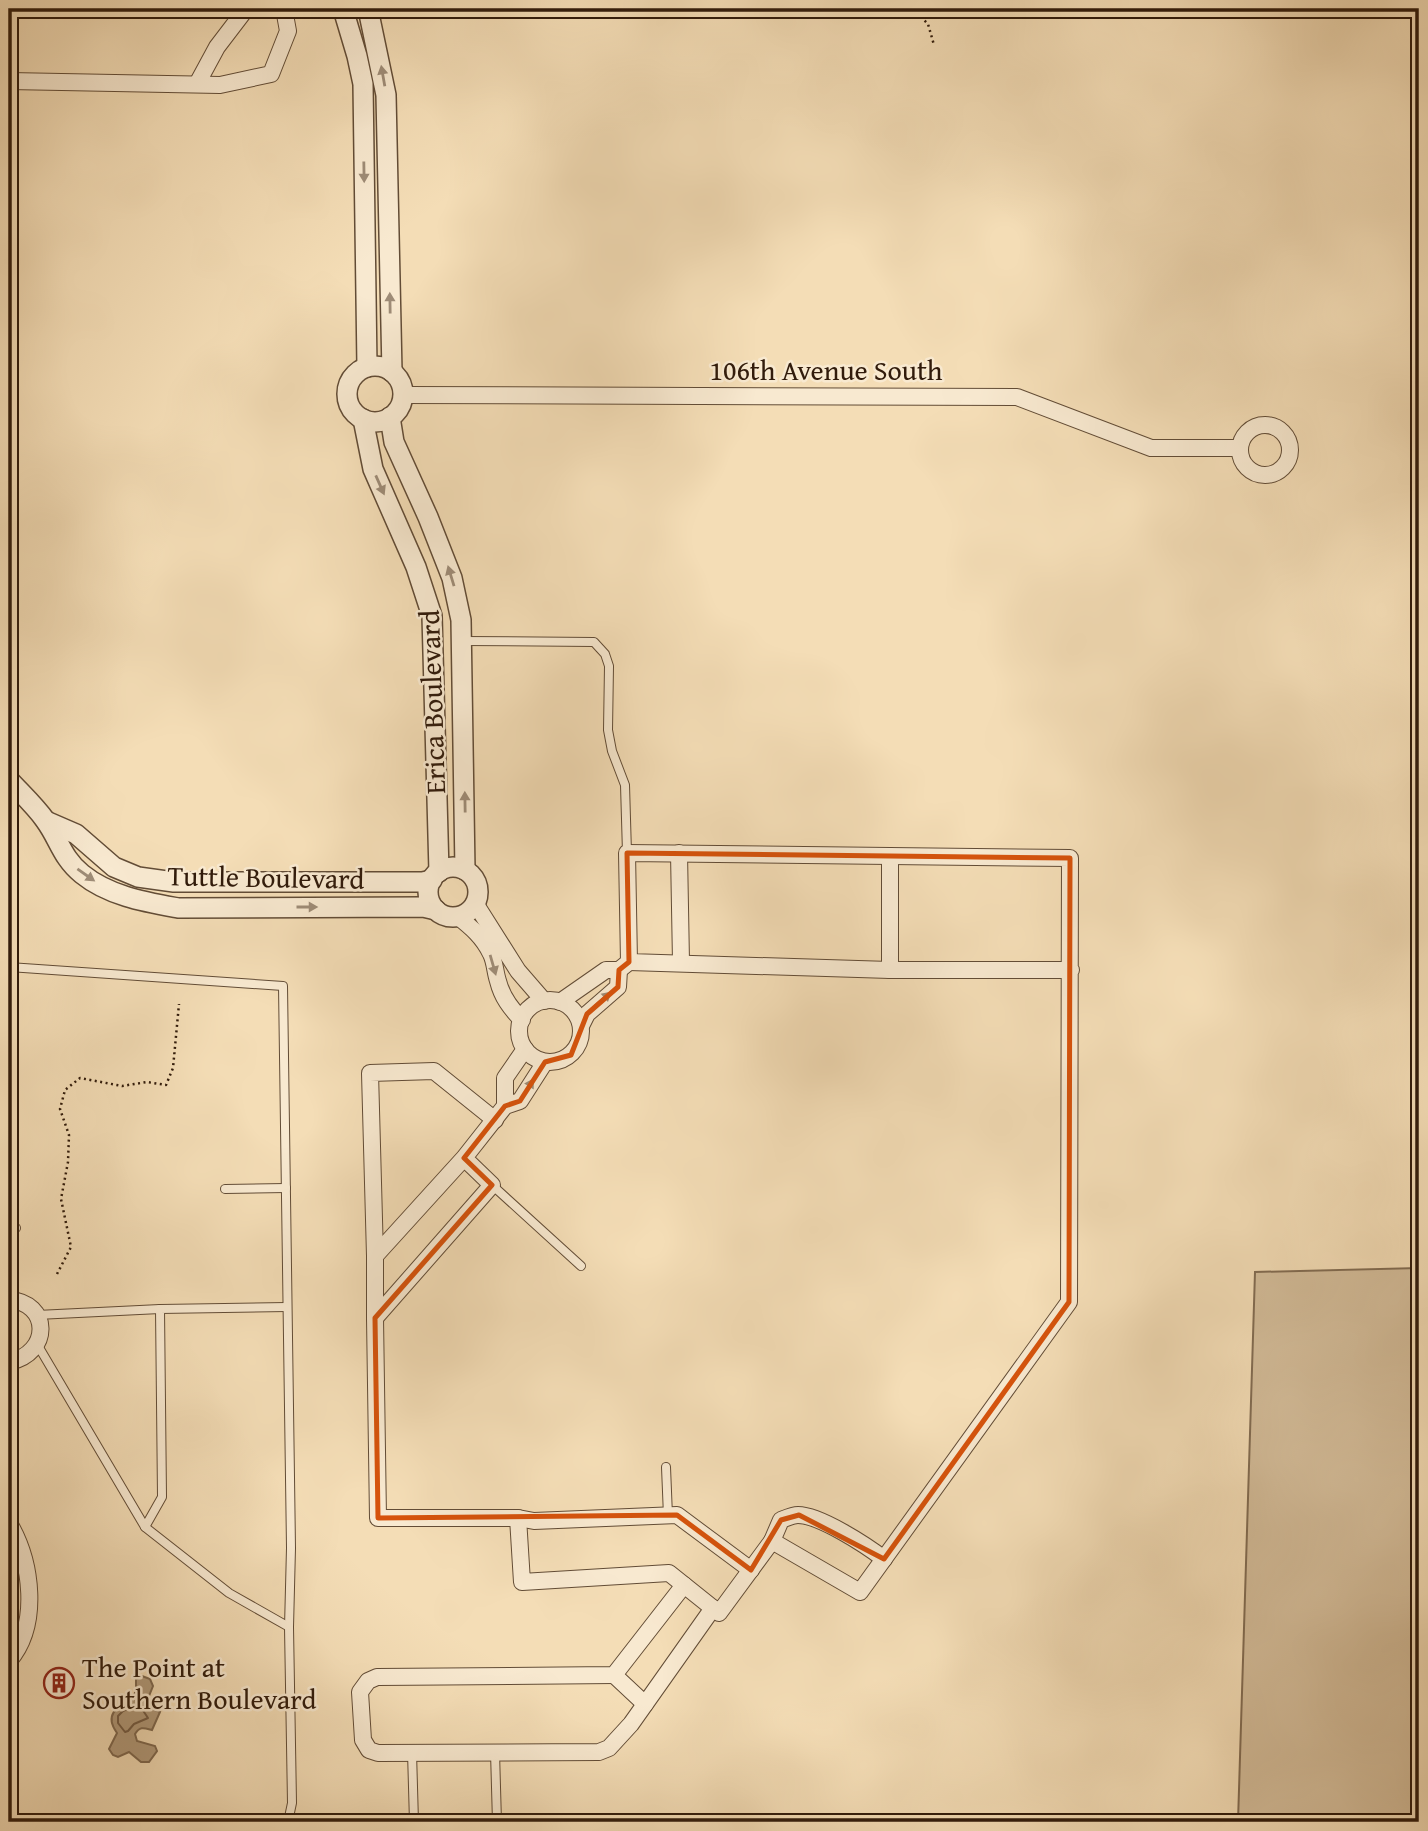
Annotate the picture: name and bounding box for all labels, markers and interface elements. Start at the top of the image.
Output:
one-way arrow [377,65,388,87]
one-way arrow [358,162,370,184]
one-way arrow [384,292,396,314]
street label: 106th Avenue South [709,349,943,390]
one-way arrow [375,474,386,495]
one-way arrow [445,565,455,586]
street label: Erica Boulevard [408,609,455,795]
one-way arrow [459,791,470,813]
street label: Tuttle Boulevard [167,854,365,899]
one-way arrow [77,868,95,882]
one-way arrow [296,901,318,913]
one-way arrow [489,955,499,976]
one-way arrow [594,991,612,1007]
one-way arrow [522,1078,534,1097]
place label: The Point at Southern Boulevard [82,1646,316,1719]
building icon: The Point at Southern Boulevard [42,1666,76,1700]

